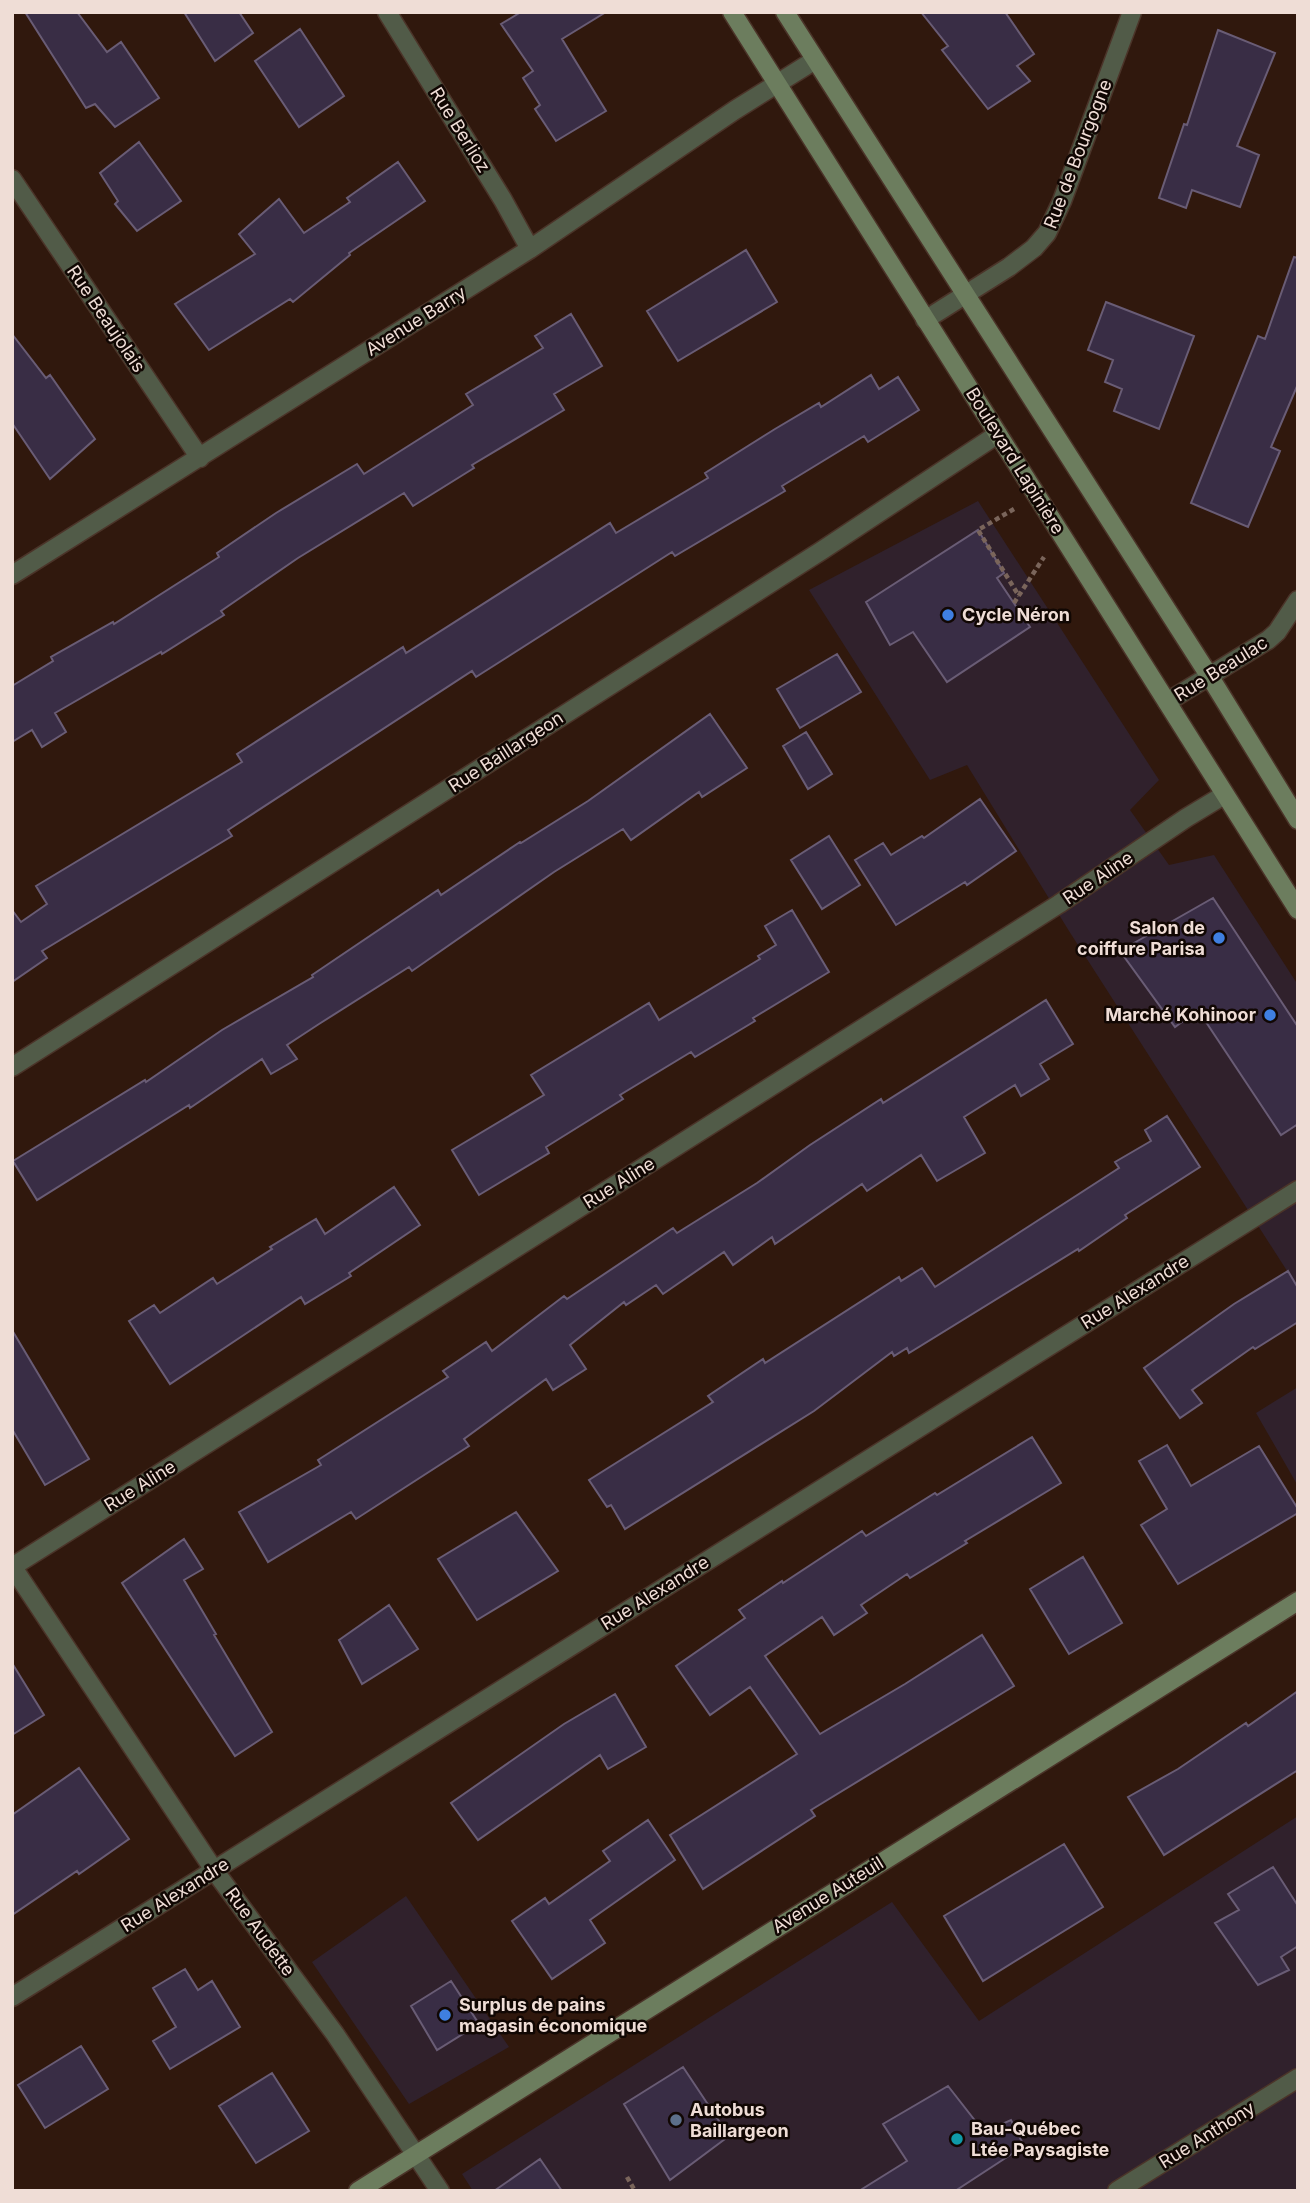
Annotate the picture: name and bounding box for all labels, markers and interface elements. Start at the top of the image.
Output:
street label: Rue de Bourgogne [1039,76,1116,231]
street label: Rue Berlioz [426,83,495,176]
street label: Rue Beaujolais [63,261,150,376]
street label: Avenue Barry [362,281,470,360]
street label: Boulevard Lapinière [962,384,1069,538]
place label: Cycle Néron [962,604,1070,625]
marker: Cycle Néron [940,607,956,623]
street label: Rue Beaulac [1170,632,1271,705]
street label: Rue Baillargeon [445,707,567,796]
street label: Rue Aline [1059,846,1137,909]
place label: Salon de coiffure Parisa [1077,917,1205,959]
marker: Salon de coiffure Parisa [1211,930,1227,946]
place label: Marché Kohinoor [1105,1004,1256,1025]
marker: Marché Kohinoor [1262,1007,1278,1023]
street label: Rue Aline [579,1152,658,1213]
street label: Rue Alexandre [1077,1250,1193,1333]
street label: Rue Aline [100,1455,179,1516]
street label: Rue Alexandre [597,1551,713,1634]
street label: Avenue Auteuil [768,1852,887,1937]
street label: Rue Alexandre [117,1853,233,1936]
street label: Rue Audette [221,1883,299,1980]
place label: Surplus de pains magasin économique [459,1994,648,2036]
marker: Surplus de pains magasin économique [437,2007,453,2023]
street label: Rue Anthony [1155,2097,1258,2172]
place label: Autobus Baillargeon [690,2099,789,2141]
marker: Autobus Baillargeon [668,2112,684,2128]
place label: Bau-Québec Ltée Paysagiste [971,2118,1110,2160]
marker: Bau-Québec Ltée Paysagiste [949,2131,965,2147]

